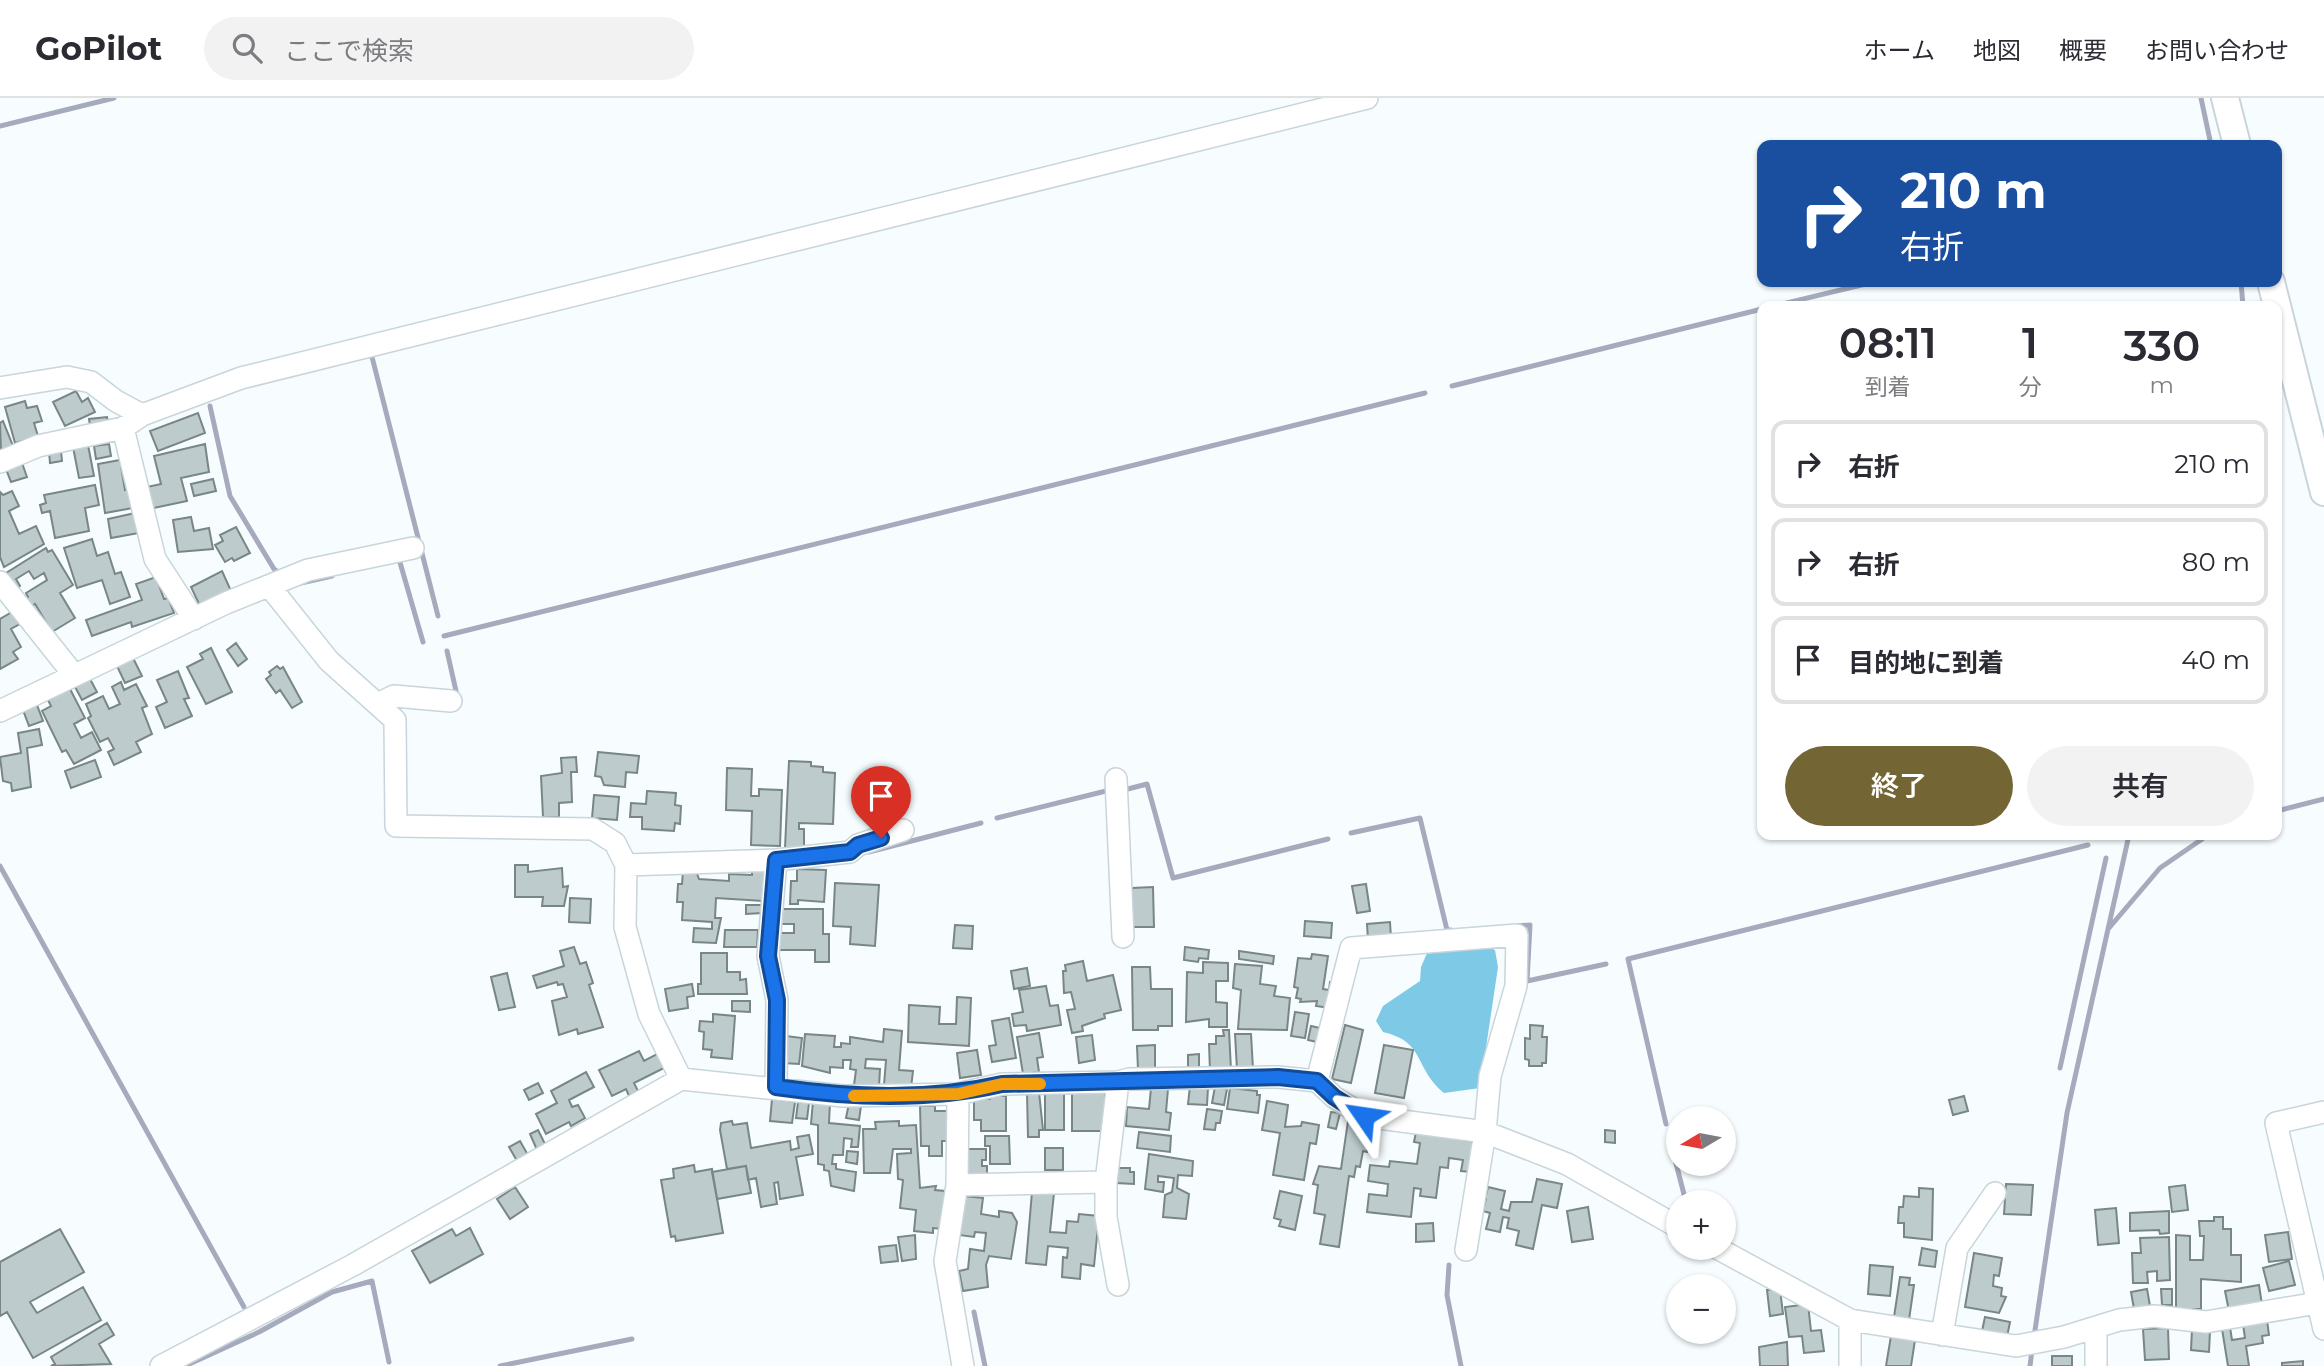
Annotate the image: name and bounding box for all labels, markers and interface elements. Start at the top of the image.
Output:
search box [204,17,694,80]
text: GoPilot [35,28,162,68]
icon: search [228,29,266,67]
text: ここで検索 [284,35,414,67]
text: ホーム [1864,36,1935,65]
text: 地図 [1973,36,2021,65]
text: 概要 [2059,36,2107,65]
text: お問い合わせ [2145,36,2289,65]
text: 210 m [1900,161,2047,220]
icon: right [1785,168,1876,259]
text: 右折 [1900,227,1964,266]
text: 08:11 [1839,317,1937,369]
text: 1 [2022,317,2038,369]
text: 330 [2123,320,2200,372]
text: m [2150,371,2174,399]
text: 到着 [1865,373,1911,401]
text: 分 [2018,373,2041,401]
icon: right [1789,445,1827,483]
text: 210 m [2174,448,2250,480]
text: 右折 [1848,451,1900,483]
icon: right [1789,543,1827,581]
text: 80 m [2182,546,2250,578]
text: 右折 [1848,549,1900,581]
icon: arrive [1789,641,1827,679]
text: 40 m [2181,644,2250,676]
text: 目的地に到着 [1848,647,2004,679]
button: 終了 [1785,746,2013,826]
button: 共有 [2027,746,2254,826]
pin [851,766,911,838]
icon: arrive [862,777,900,815]
position arrow [1327,1079,1401,1153]
north arrow [1666,1106,1736,1176]
map controls [1666,1106,1736,1344]
button: + [1666,1190,1736,1260]
button: − [1666,1274,1736,1344]

